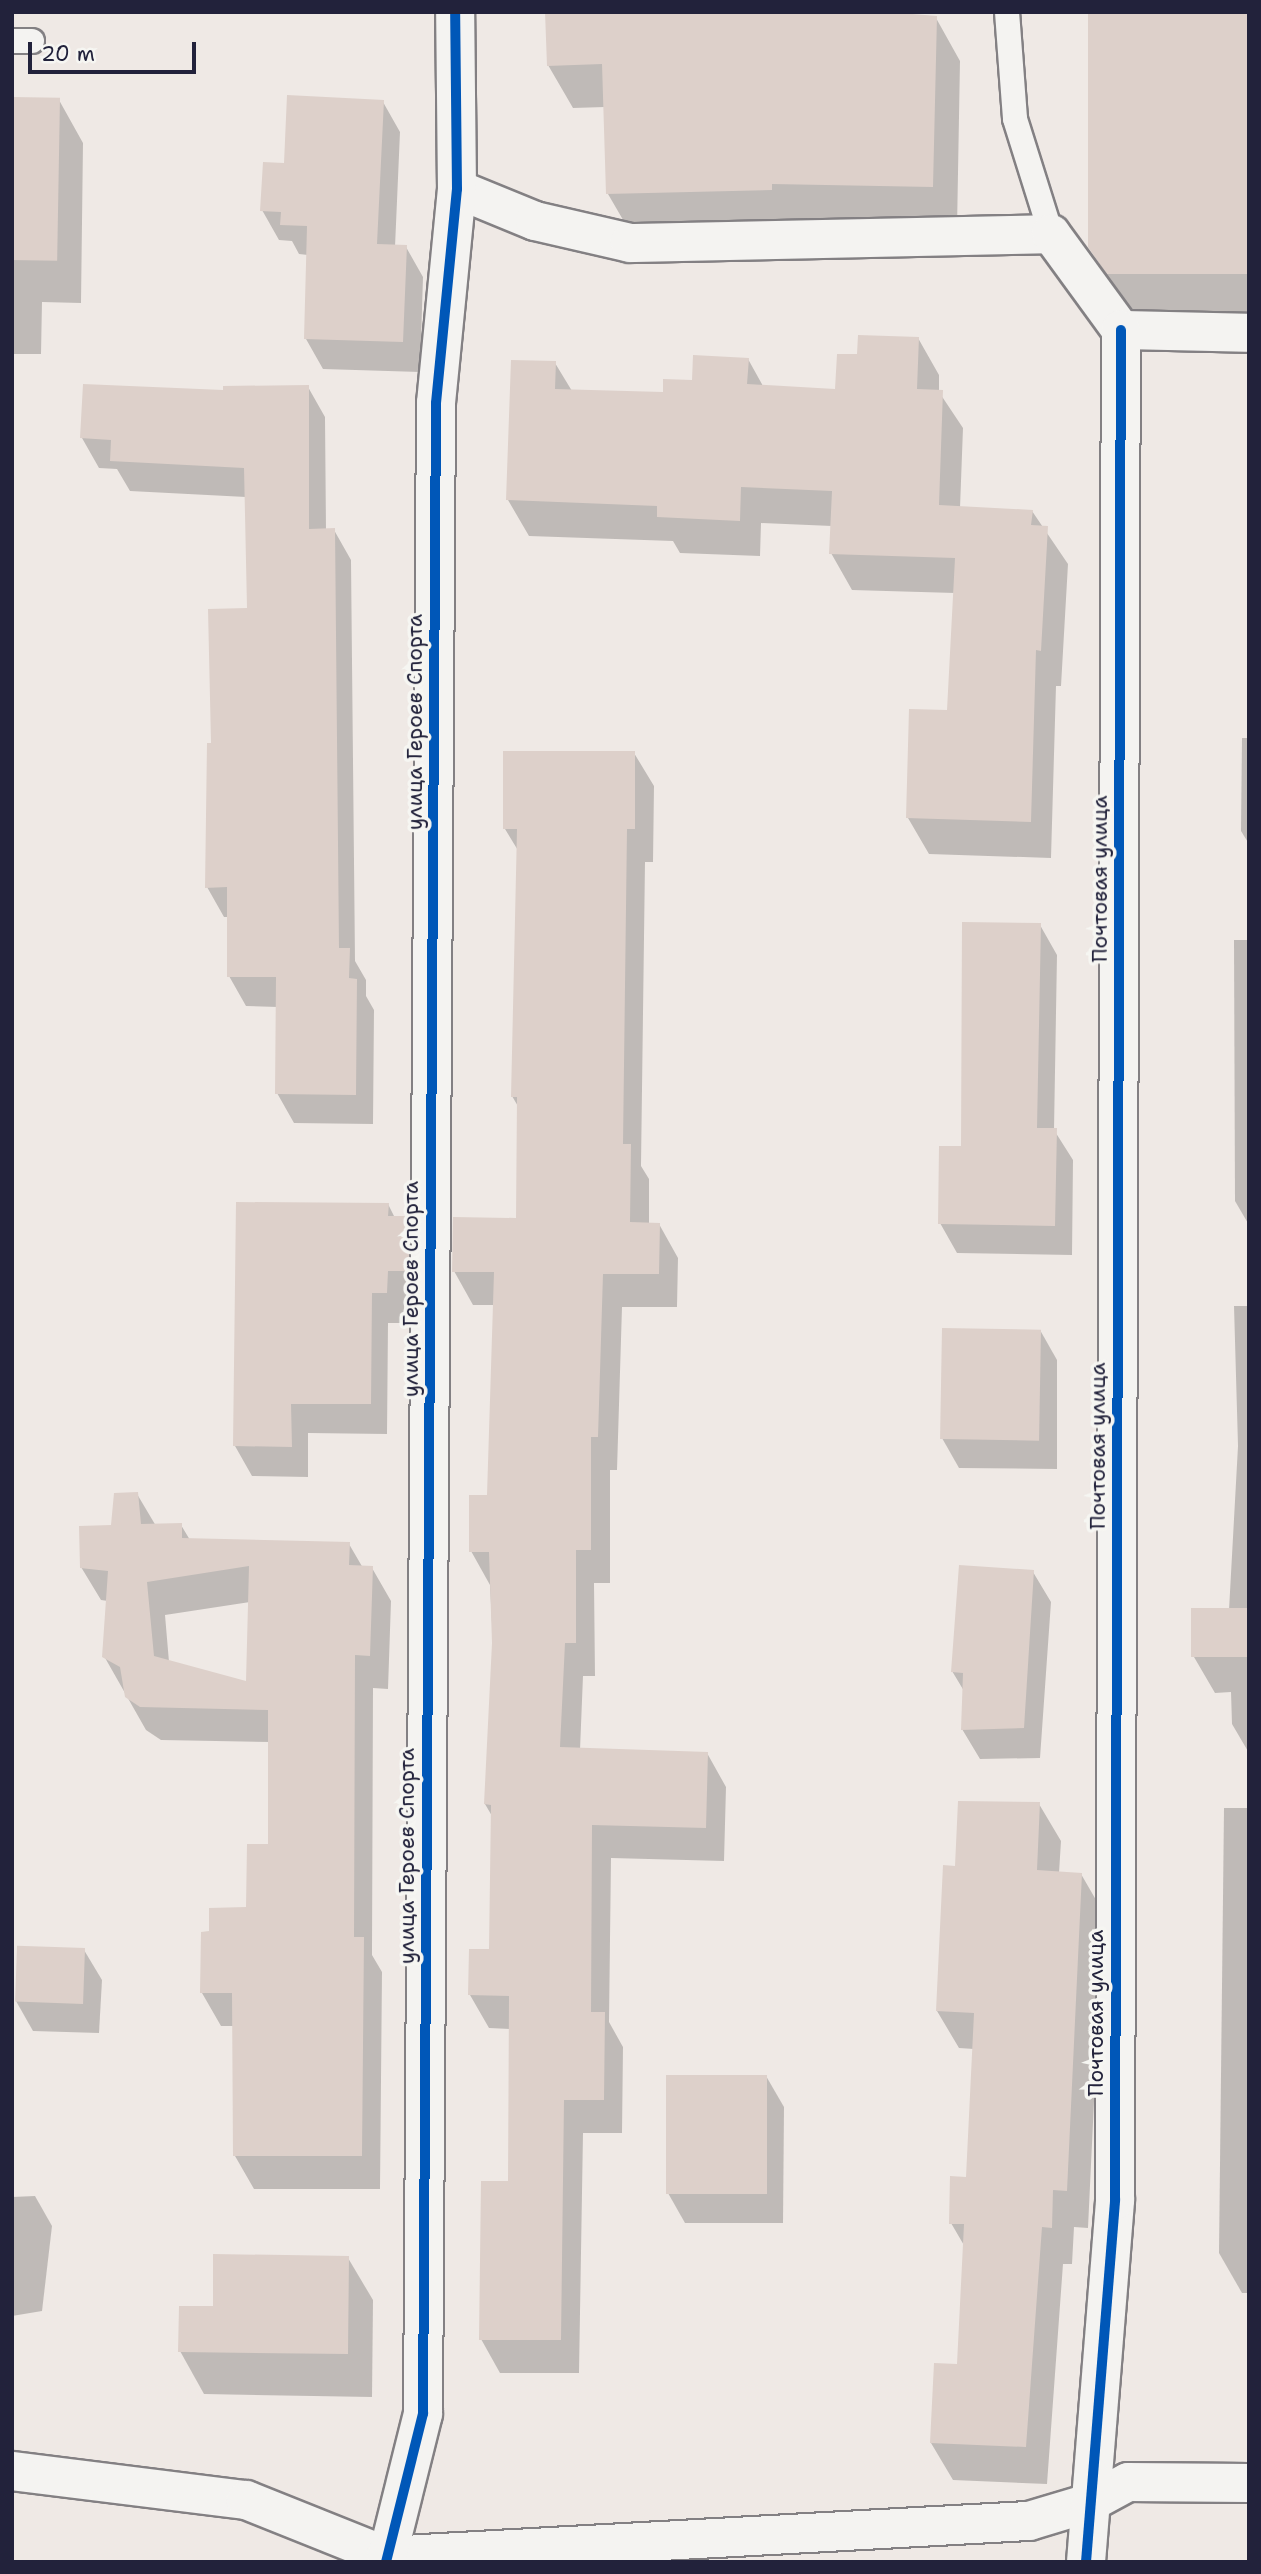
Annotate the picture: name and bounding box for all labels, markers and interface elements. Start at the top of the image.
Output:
scale bar [32,28,200,72]
text: 20 m [41,40,95,68]
street label: улица Героев Спорта [402,614,428,830]
street label: Почтовая улица [1087,796,1113,962]
street label: улица Героев Спорта [398,1181,424,1397]
street label: Почтовая улица [1085,1363,1111,1529]
street label: улица Героев Спорта [394,1748,420,1964]
street label: Почтовая улица [1083,1930,1109,2096]

